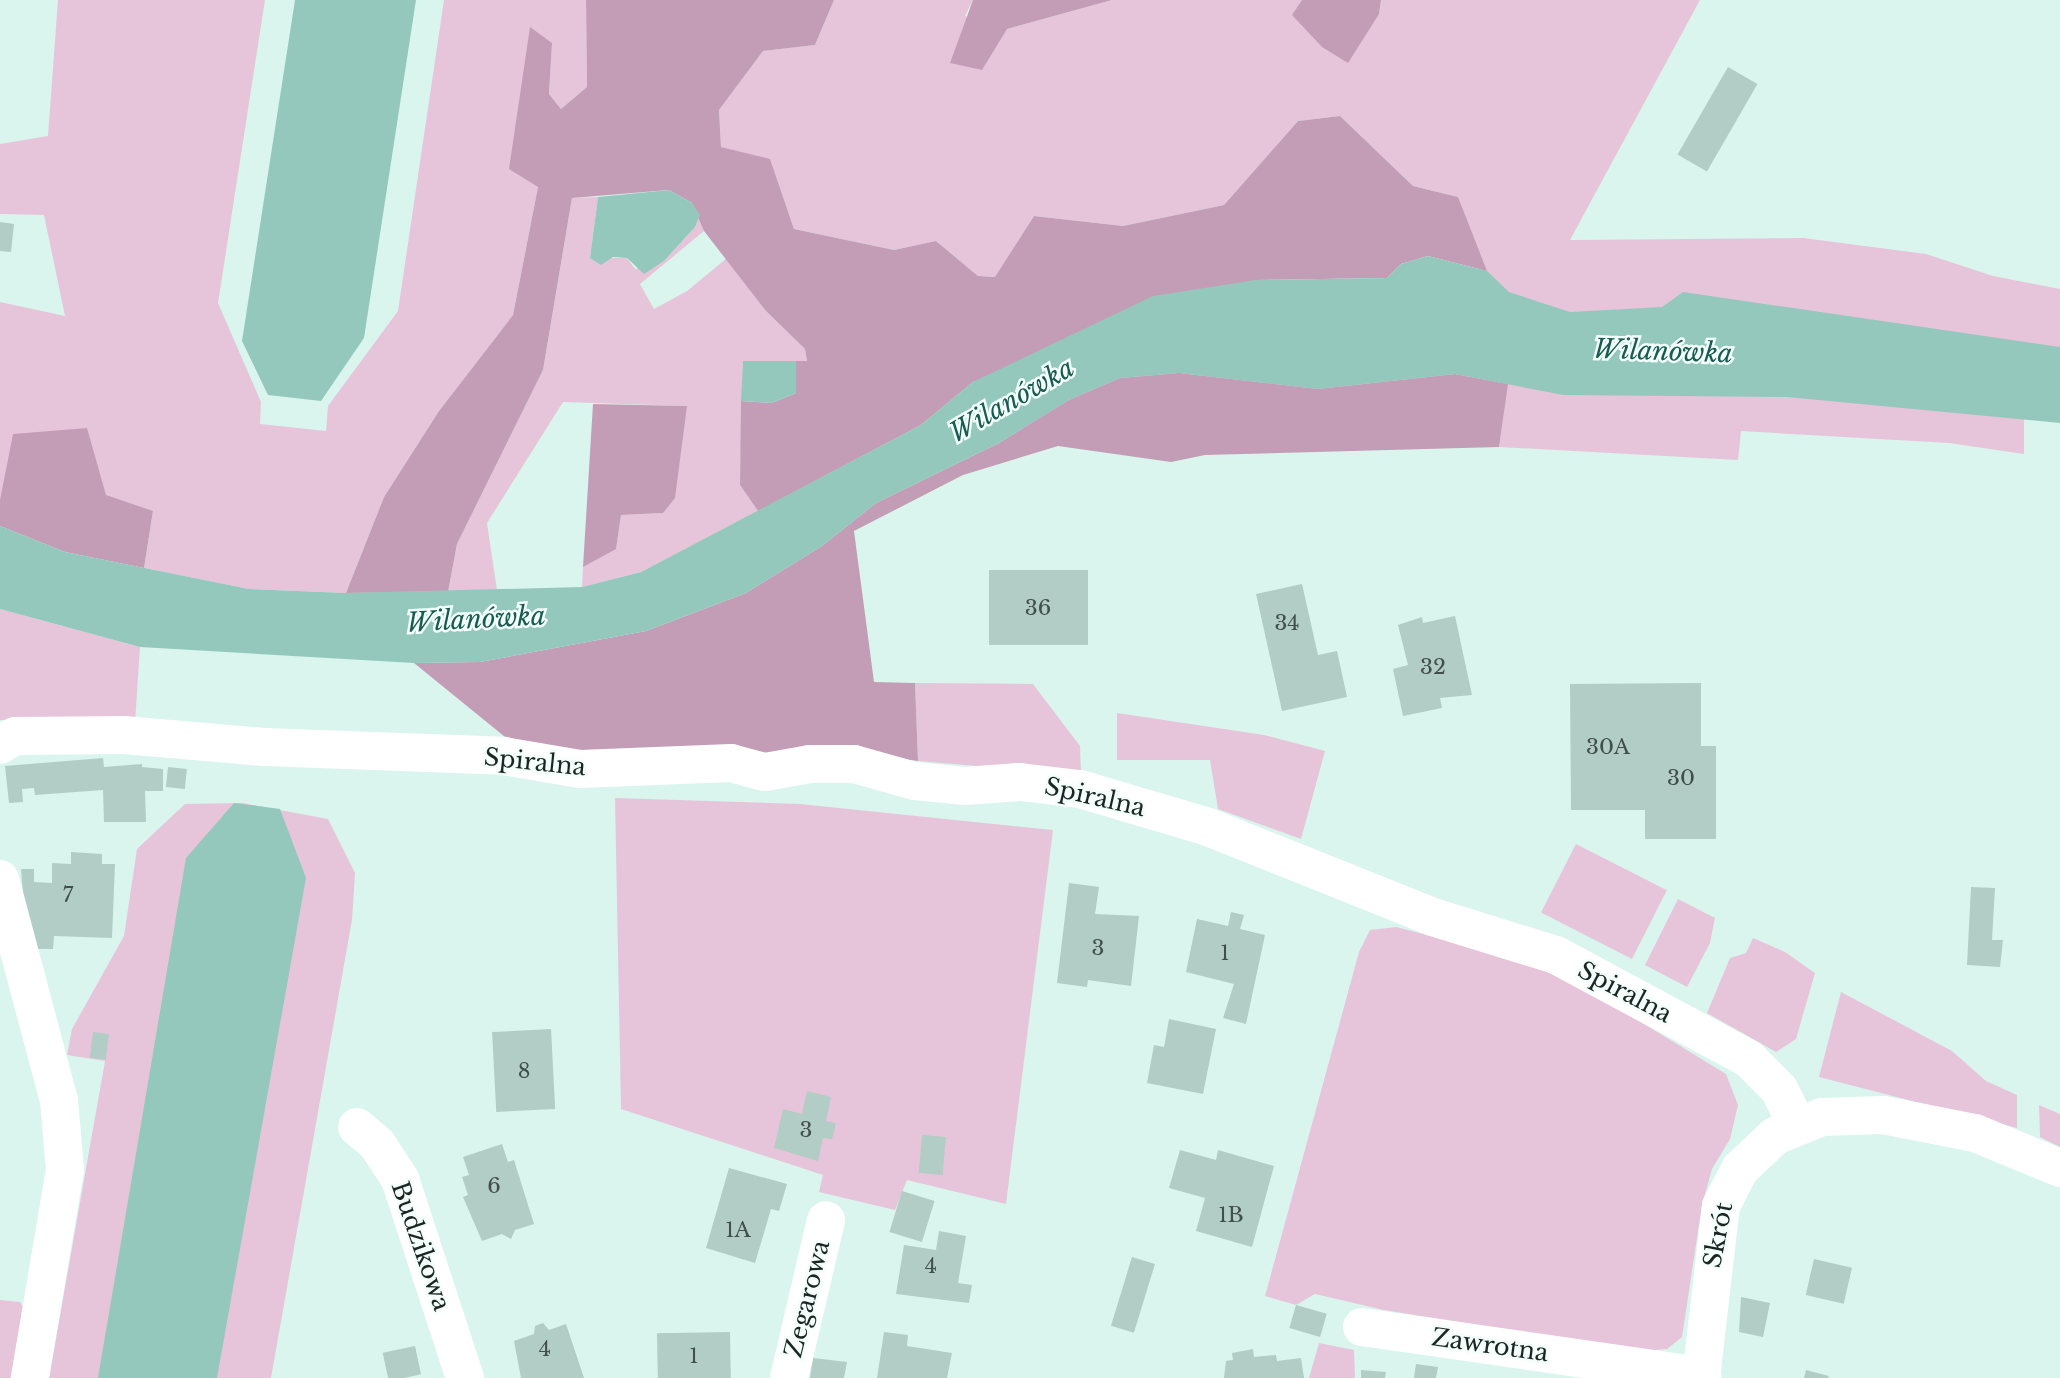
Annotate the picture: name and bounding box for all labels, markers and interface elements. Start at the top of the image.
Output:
water label: Wilanówka [1593,334,1733,370]
water label: Wilanówka [944,353,1080,449]
house number: 36 [1025,595,1051,621]
water label: Wilanówka [406,601,546,639]
house number: 34 [1274,610,1300,636]
house number: 32 [1420,654,1446,680]
house number: 30A [1586,734,1630,760]
street label: Spiralna [483,742,587,782]
house number: 30 [1667,765,1695,791]
street label: Spiralna [1042,771,1148,823]
house number: 7 [63,882,73,908]
house number: 3 [1092,935,1104,961]
house number: 1 [1220,940,1230,966]
street label: Spiralna [1573,955,1677,1029]
house number: 8 [518,1058,530,1084]
house number: 3 [800,1117,812,1143]
house number: 6 [487,1173,501,1199]
street label: Budzikowa [385,1178,457,1314]
street label: Skrót [1698,1200,1738,1270]
house number: 1B [1218,1202,1244,1228]
house number: 1A [725,1217,751,1243]
street label: Zegarowa [779,1237,835,1361]
house number: 4 [925,1253,937,1279]
street label: Zawrotna [1430,1323,1550,1367]
house number: 4 [539,1336,551,1362]
house number: 1 [689,1343,699,1369]

